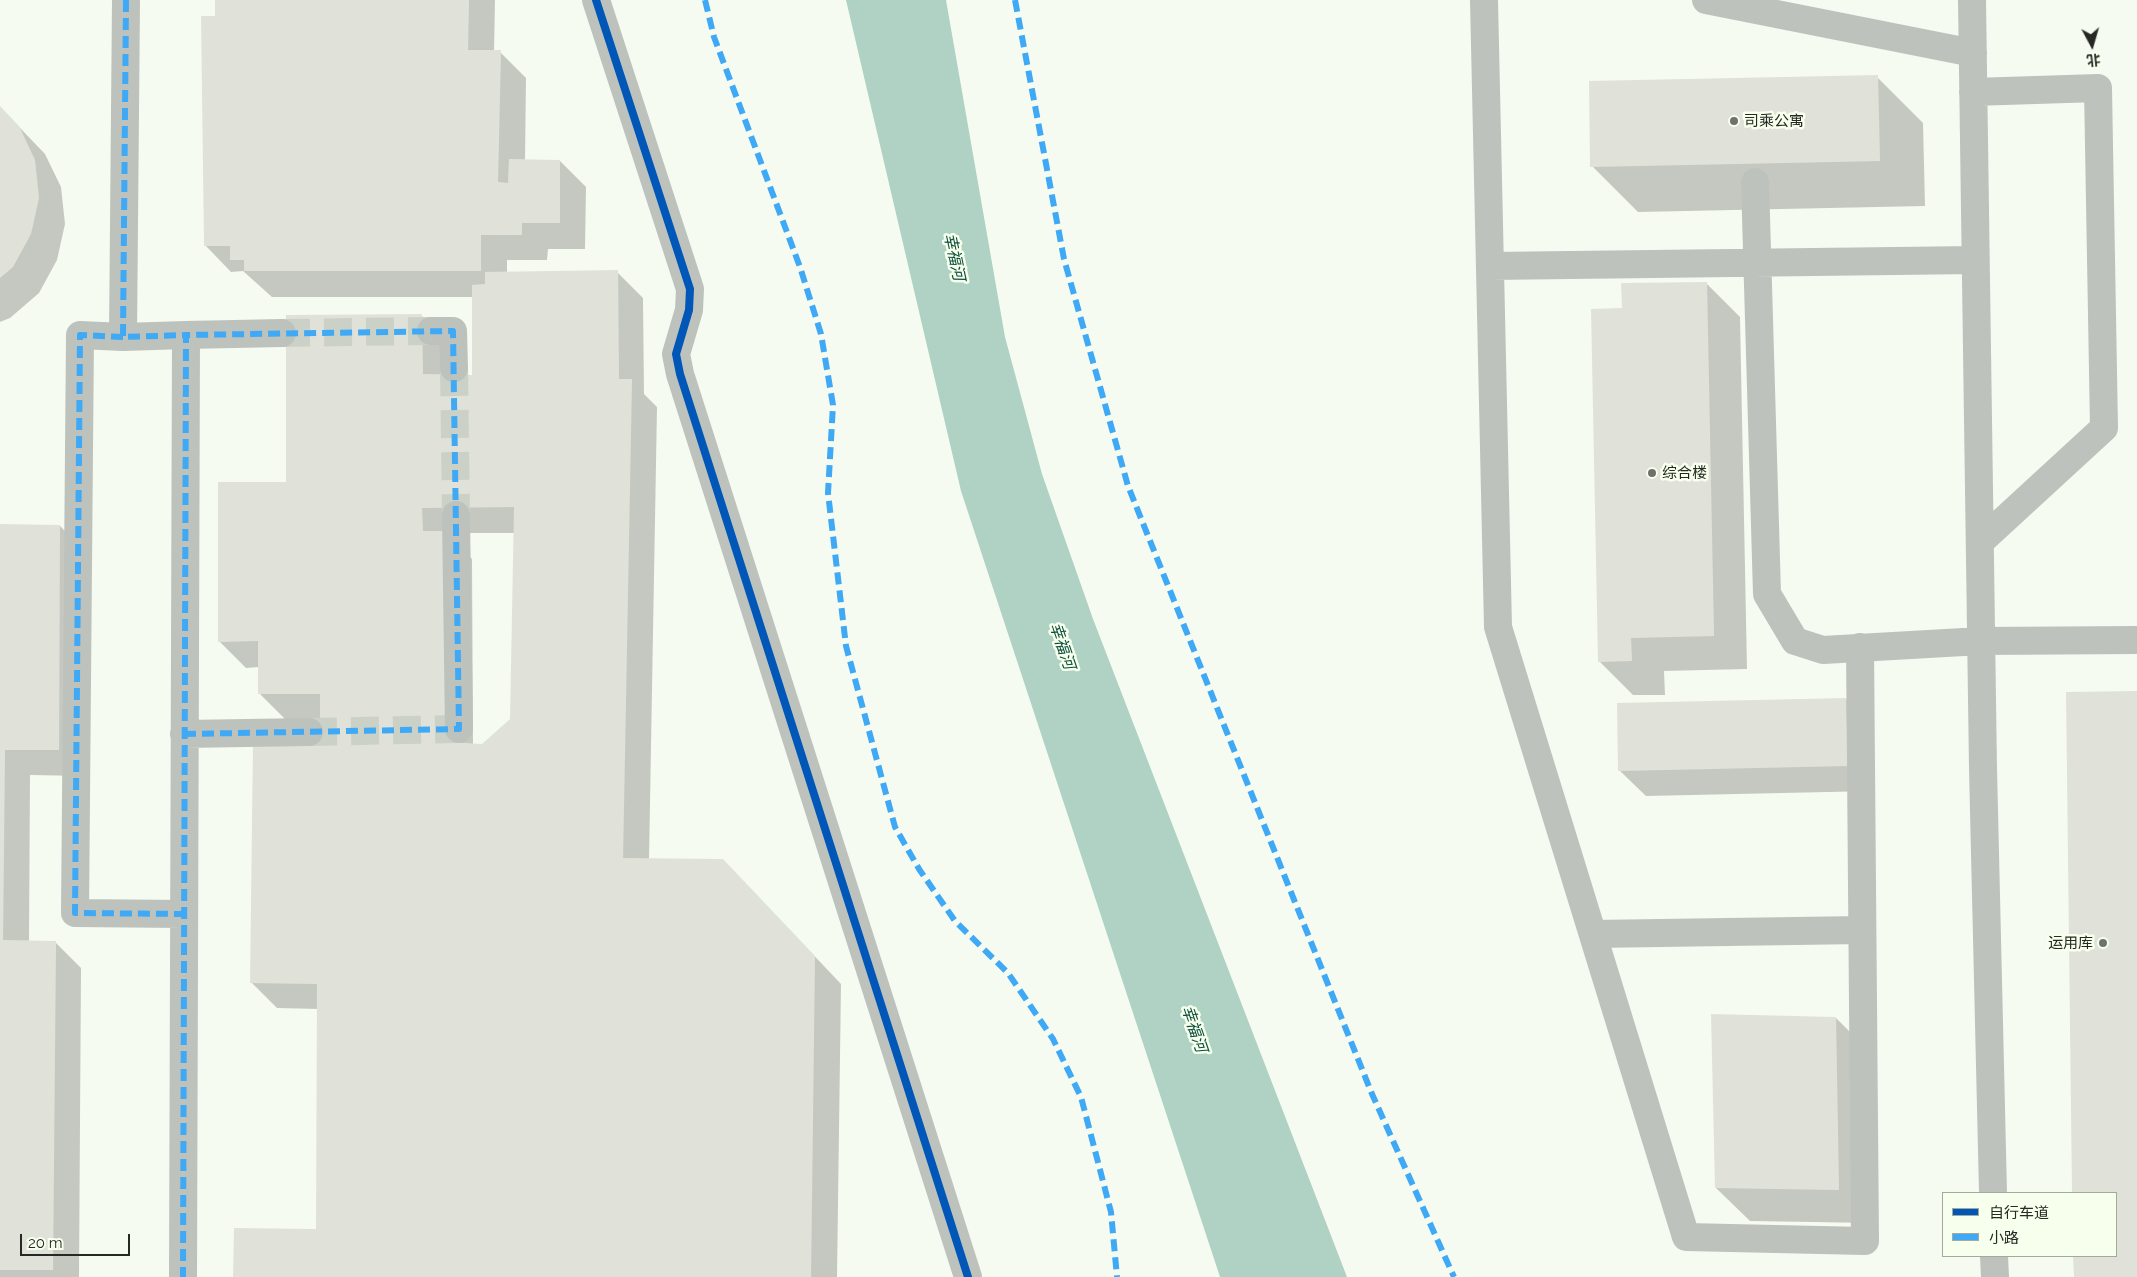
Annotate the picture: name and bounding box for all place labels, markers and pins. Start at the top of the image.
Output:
place label: 司乘公寓 [1744,112,1804,130]
marker: 司乘公寓 [1728,115,1740,127]
place label: 综合楼 [1662,464,1707,482]
marker: 综合楼 [1646,467,1658,479]
place label: 运用库 [2048,934,2093,952]
marker: 运用库 [2097,937,2109,949]

